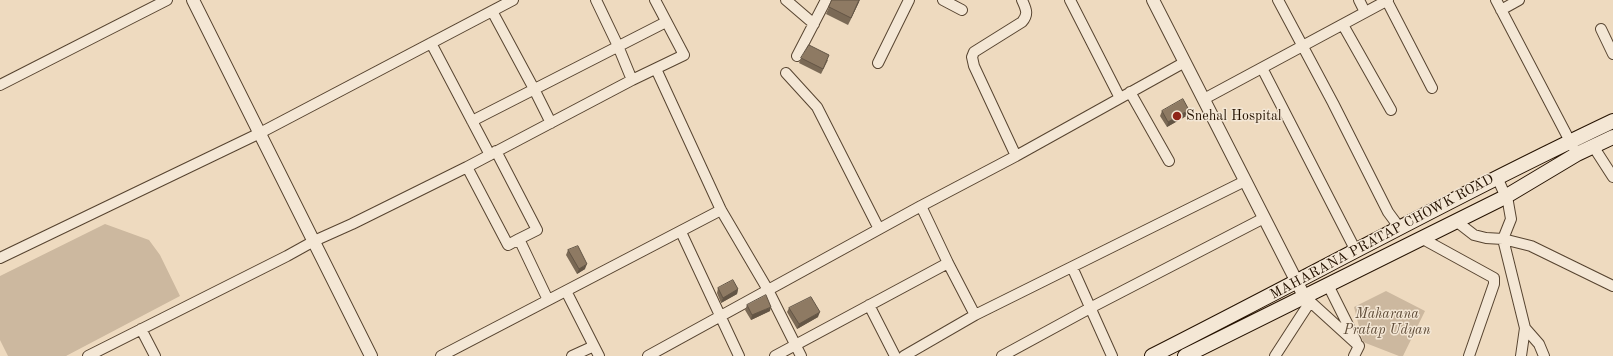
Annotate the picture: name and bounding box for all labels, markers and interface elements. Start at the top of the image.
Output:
place label: Snehal Hospital [1186,108,1282,124]
marker: Snehal Hospital [1171,110,1183,122]
street label: MAHARANA PRATAP CHOWK ROAD [1267,171,1497,303]
park label: Maharana Pratap Udyan [1343,306,1431,338]

